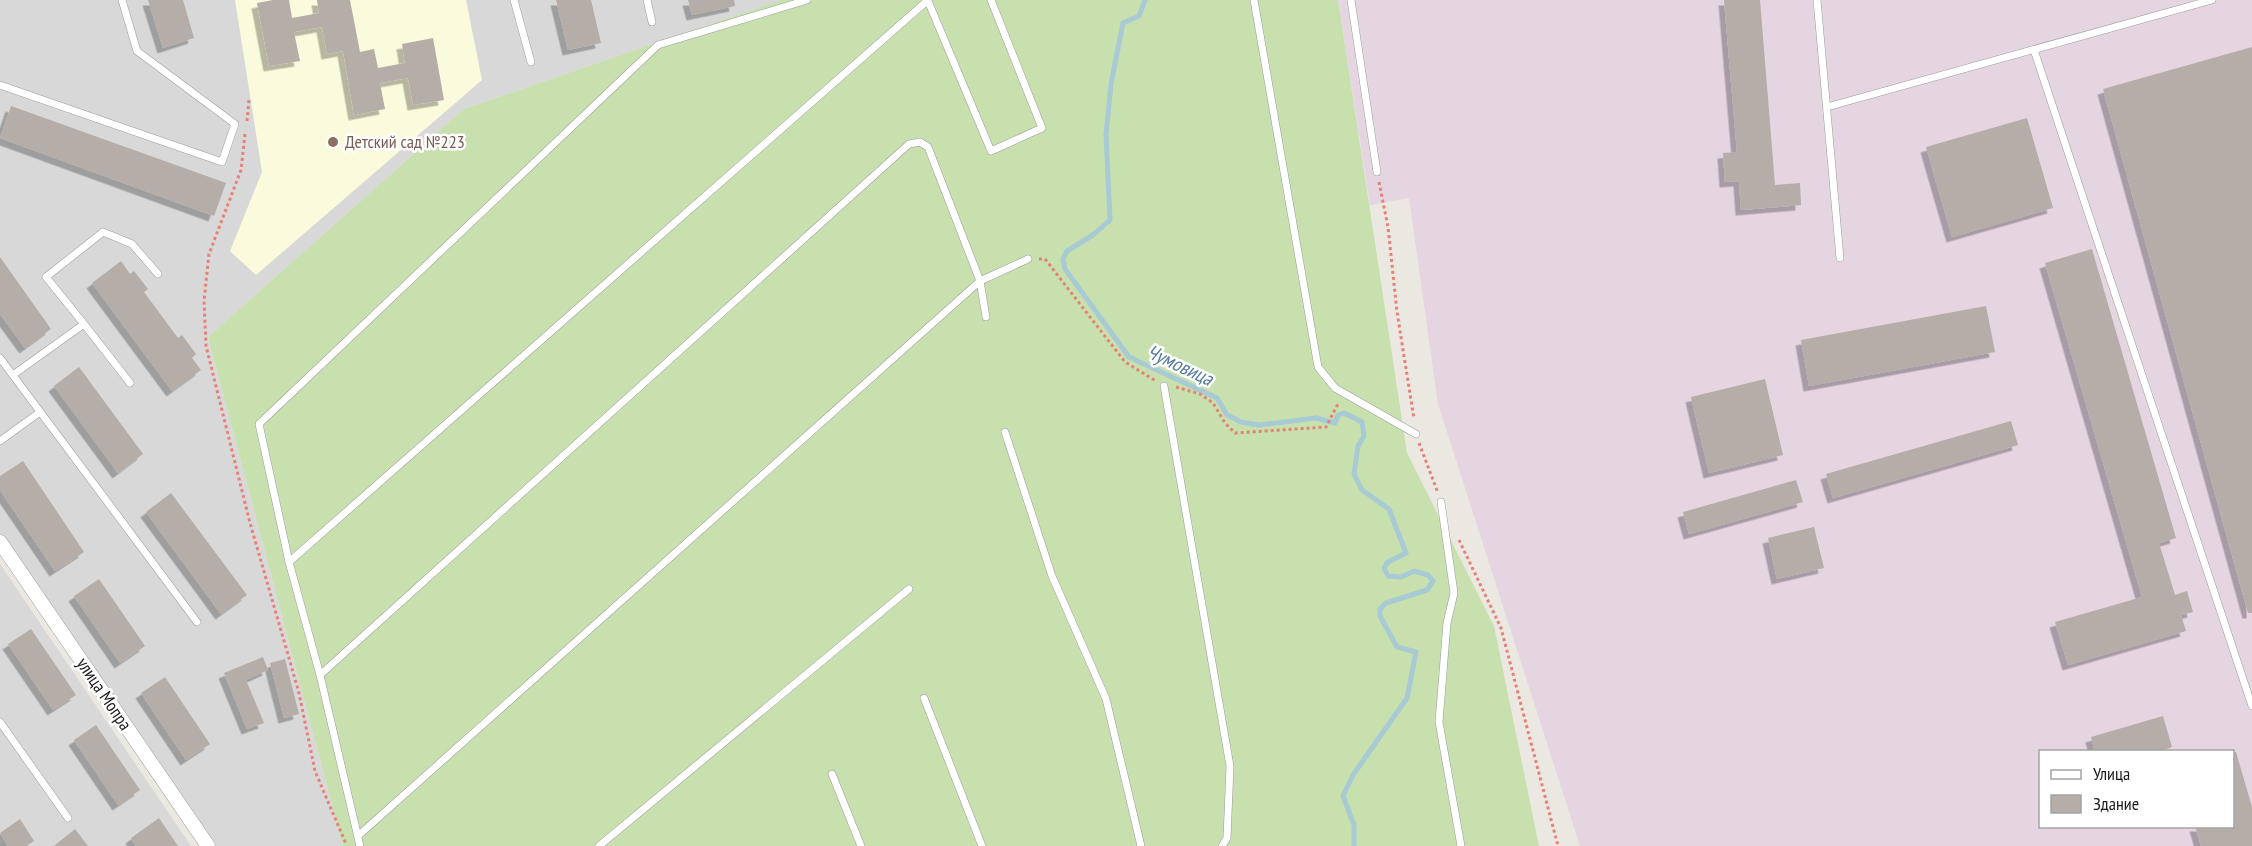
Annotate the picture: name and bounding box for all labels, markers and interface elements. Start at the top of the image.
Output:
place label: Детский сад №223 [345,130,465,153]
marker: Детский сад №223 [326,135,340,149]
water label: Чумовица [1143,338,1218,392]
street label: улица Мопра [72,653,137,734]
legend [2039,750,2234,828]
text: Улица [2093,762,2130,785]
text: Здание [2093,792,2139,815]

